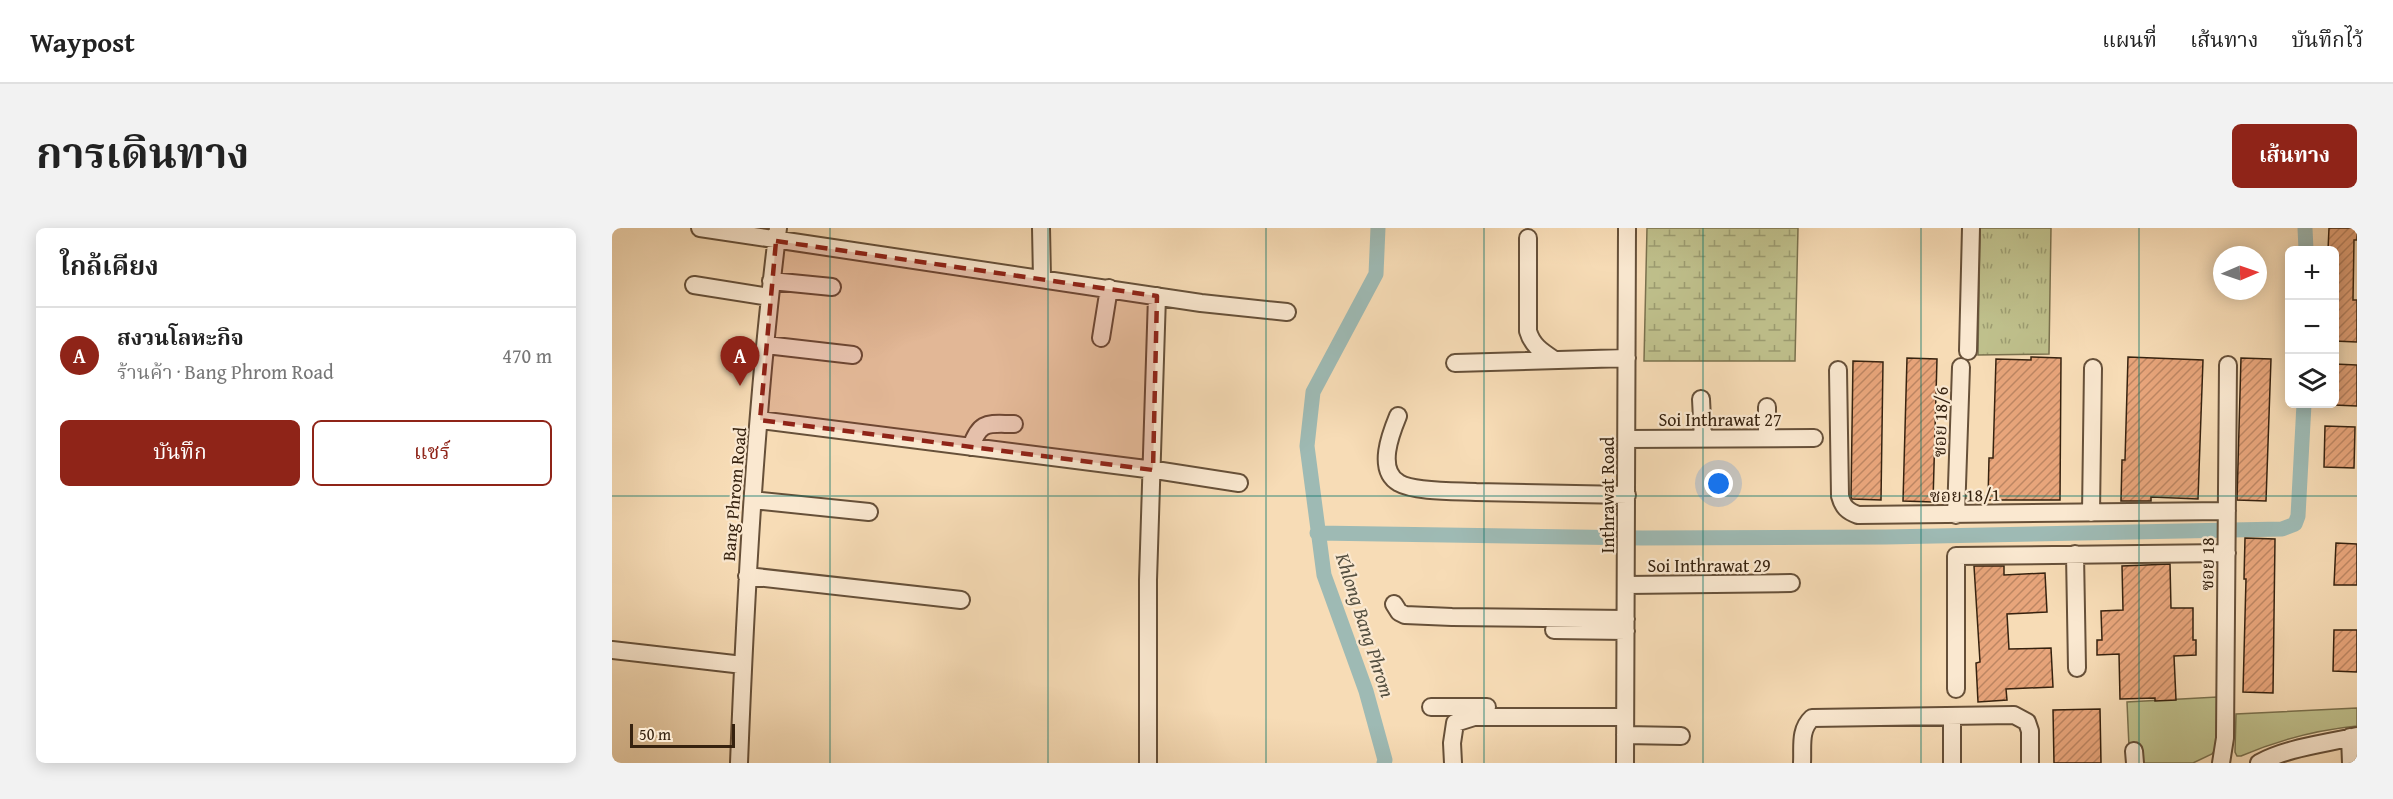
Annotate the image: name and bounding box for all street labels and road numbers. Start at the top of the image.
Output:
street label: ซอย 18/6 [1925,386,1955,458]
street label: Soi Inthrawat 27 [1658,406,1782,433]
street label: Bang Phrom Road [715,426,753,562]
street label: Inthrawat Road [1594,436,1621,553]
street label: ซอย 18/1 [1929,481,2001,509]
street label: ซอย 18 [2193,537,2221,591]
street label: Soi Inthrawat 29 [1647,552,1771,579]

